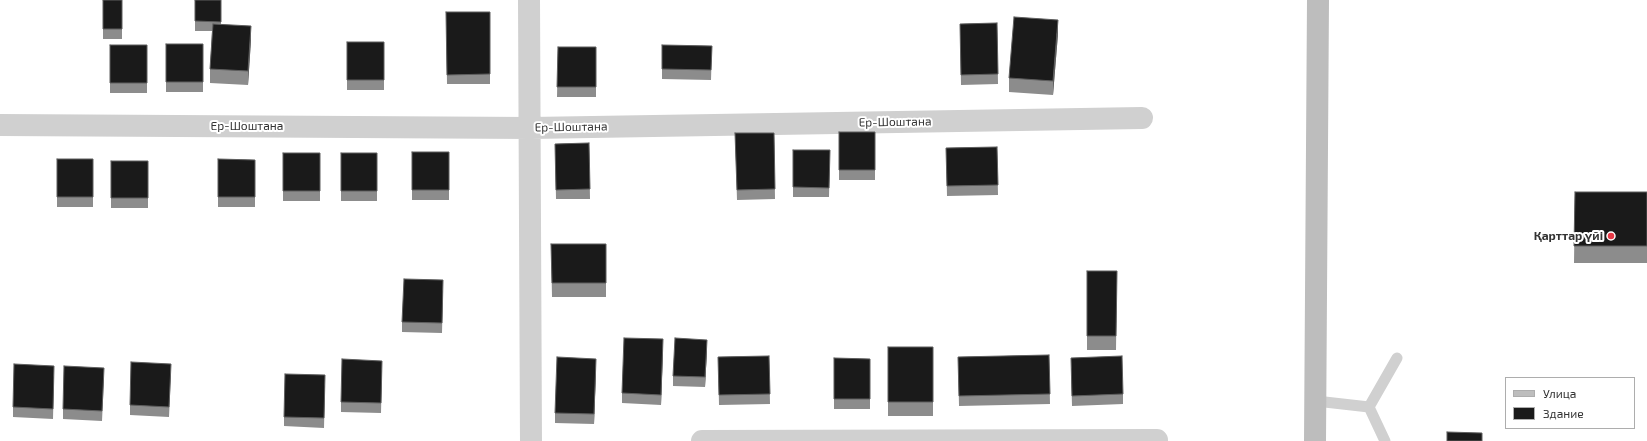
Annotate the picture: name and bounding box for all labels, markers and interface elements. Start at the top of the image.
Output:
street label: Ер-Шоштана [858,114,932,130]
street label: Ер-Шоштана [211,119,283,133]
street label: Ер-Шоштана [534,119,608,135]
place label: Қарттар үйі [1534,229,1603,243]
marker: Қарттар үйі [1606,231,1616,241]
legend [1505,377,1635,429]
text: Улица [1543,386,1576,400]
text: Здание [1543,406,1584,420]

